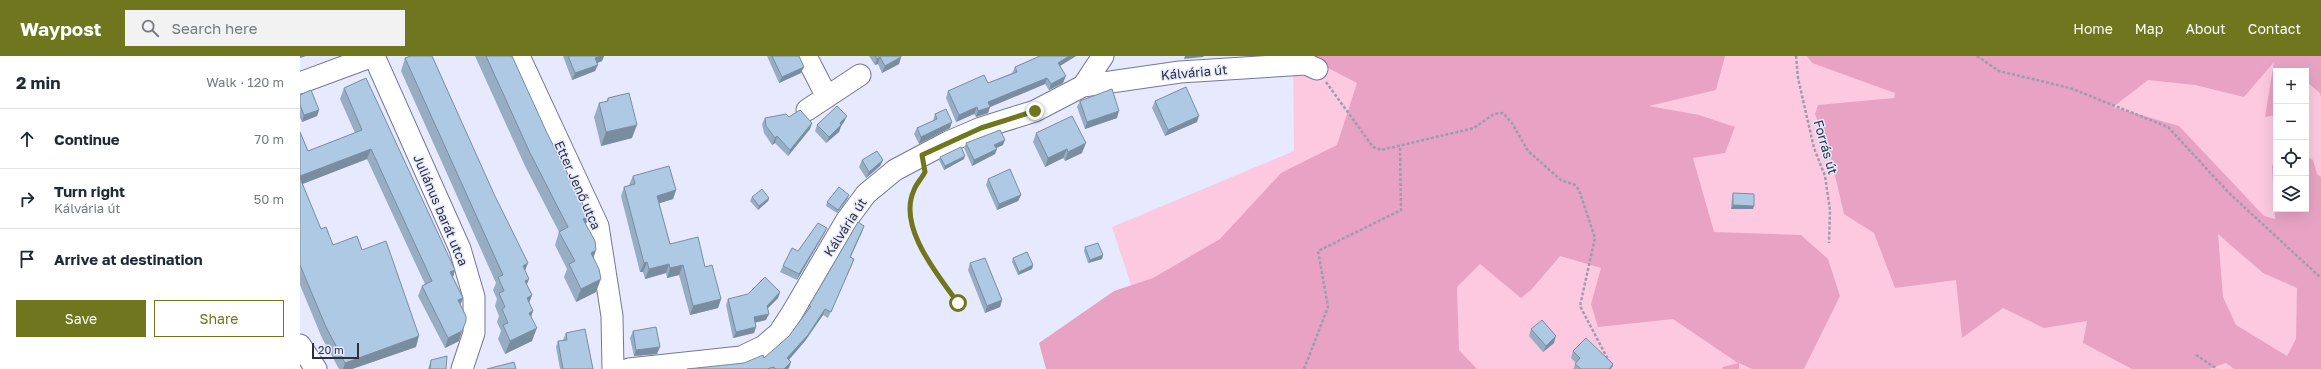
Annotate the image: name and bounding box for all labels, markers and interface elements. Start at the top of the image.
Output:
search box [125,10,405,46]
text: Waypost [20,17,101,40]
icon: search [139,17,161,39]
text: Search here [171,19,257,37]
text: Home [2073,20,2113,37]
text: Map [2135,20,2163,37]
text: About [2185,20,2226,37]
text: Contact [2248,20,2301,37]
street label: Kálvária út [1160,61,1228,83]
map controls [2273,68,2309,212]
button: + [2273,68,2309,104]
text: 2 min [16,72,60,93]
text: Walk · 120 m [206,74,284,90]
route end [1026,102,1044,120]
button: − [2273,104,2309,140]
street label: Forrás út [1811,118,1841,176]
icon: ahead [16,128,38,150]
text: Continue [54,130,120,148]
text: 70 m [254,131,284,147]
street label: Etter Jenő utca [551,138,605,232]
button: locate [2273,140,2309,176]
street label: Juliánus barát utca [410,152,472,268]
button: layers [2273,176,2309,212]
text: Turn right [54,182,125,200]
icon: right [16,188,38,210]
text: 50 m [254,191,284,207]
street label: Kálvária út [820,195,870,259]
text: Kálvária út [54,200,121,216]
icon: arrive [16,248,38,270]
text: Arrive at destination [54,250,203,268]
route start [949,294,967,312]
button: Save [16,300,146,337]
button: Share [154,300,284,337]
scale bar [312,341,359,360]
text: 20 m [318,343,344,356]

